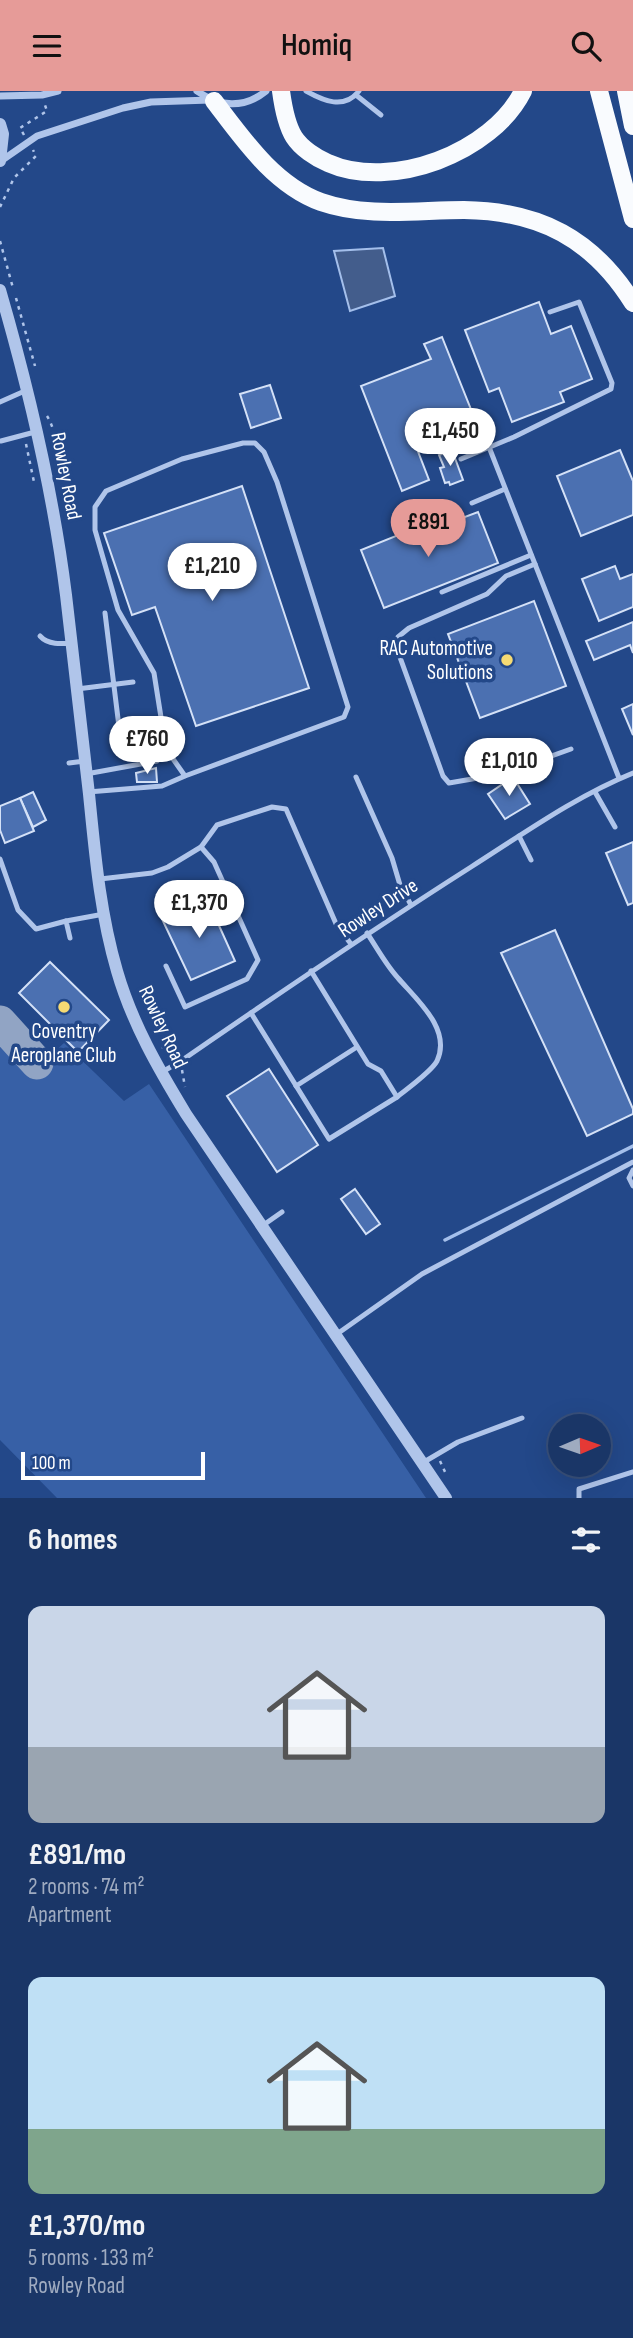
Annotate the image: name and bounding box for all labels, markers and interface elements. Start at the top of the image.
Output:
text: Homiq [281,26,352,65]
icon: menu [28,27,66,65]
icon: search [567,27,605,65]
pin: £1,450 [393,409,507,468]
text: £1,450 [421,417,479,445]
street label: Rowley Road [45,430,87,522]
pin: £891 [387,499,469,559]
text: £891 [407,508,449,536]
pin: £1,210 [155,543,269,603]
text: £1,210 [184,552,240,580]
place label: RAC Automotive Solutions [379,636,493,685]
marker: RAC Automotive Solutions [499,652,515,668]
pin: £760 [106,717,188,776]
text: £760 [125,725,169,753]
pin: £1,010 [452,739,566,798]
text: £1,010 [480,747,538,775]
street label: Rowley Drive [333,873,423,943]
pin: £1,370 [142,881,256,940]
text: £1,370 [170,889,228,917]
street label: Rowley Road [133,982,193,1072]
marker: Coventry Aeroplane Club [56,999,72,1015]
place label: Coventry Aeroplane Club [10,1019,117,1068]
north arrow [548,1414,611,1477]
map controls [548,1414,611,1477]
scale bar [21,1449,205,1481]
text: 100 m [32,1452,71,1475]
icon: filters [567,1521,605,1559]
text: 6 homes [28,1522,117,1558]
icon: home [254,1652,380,1778]
text: £891/mo [28,1837,126,1873]
text: 2 rooms · 74 m² [28,1873,145,1901]
text: Apartment [28,1901,112,1929]
icon: home [254,2023,380,2149]
text: £1,370/mo [28,2208,145,2244]
text: 5 rooms · 133 m² [28,2244,154,2272]
text: Rowley Road [28,2272,125,2300]

